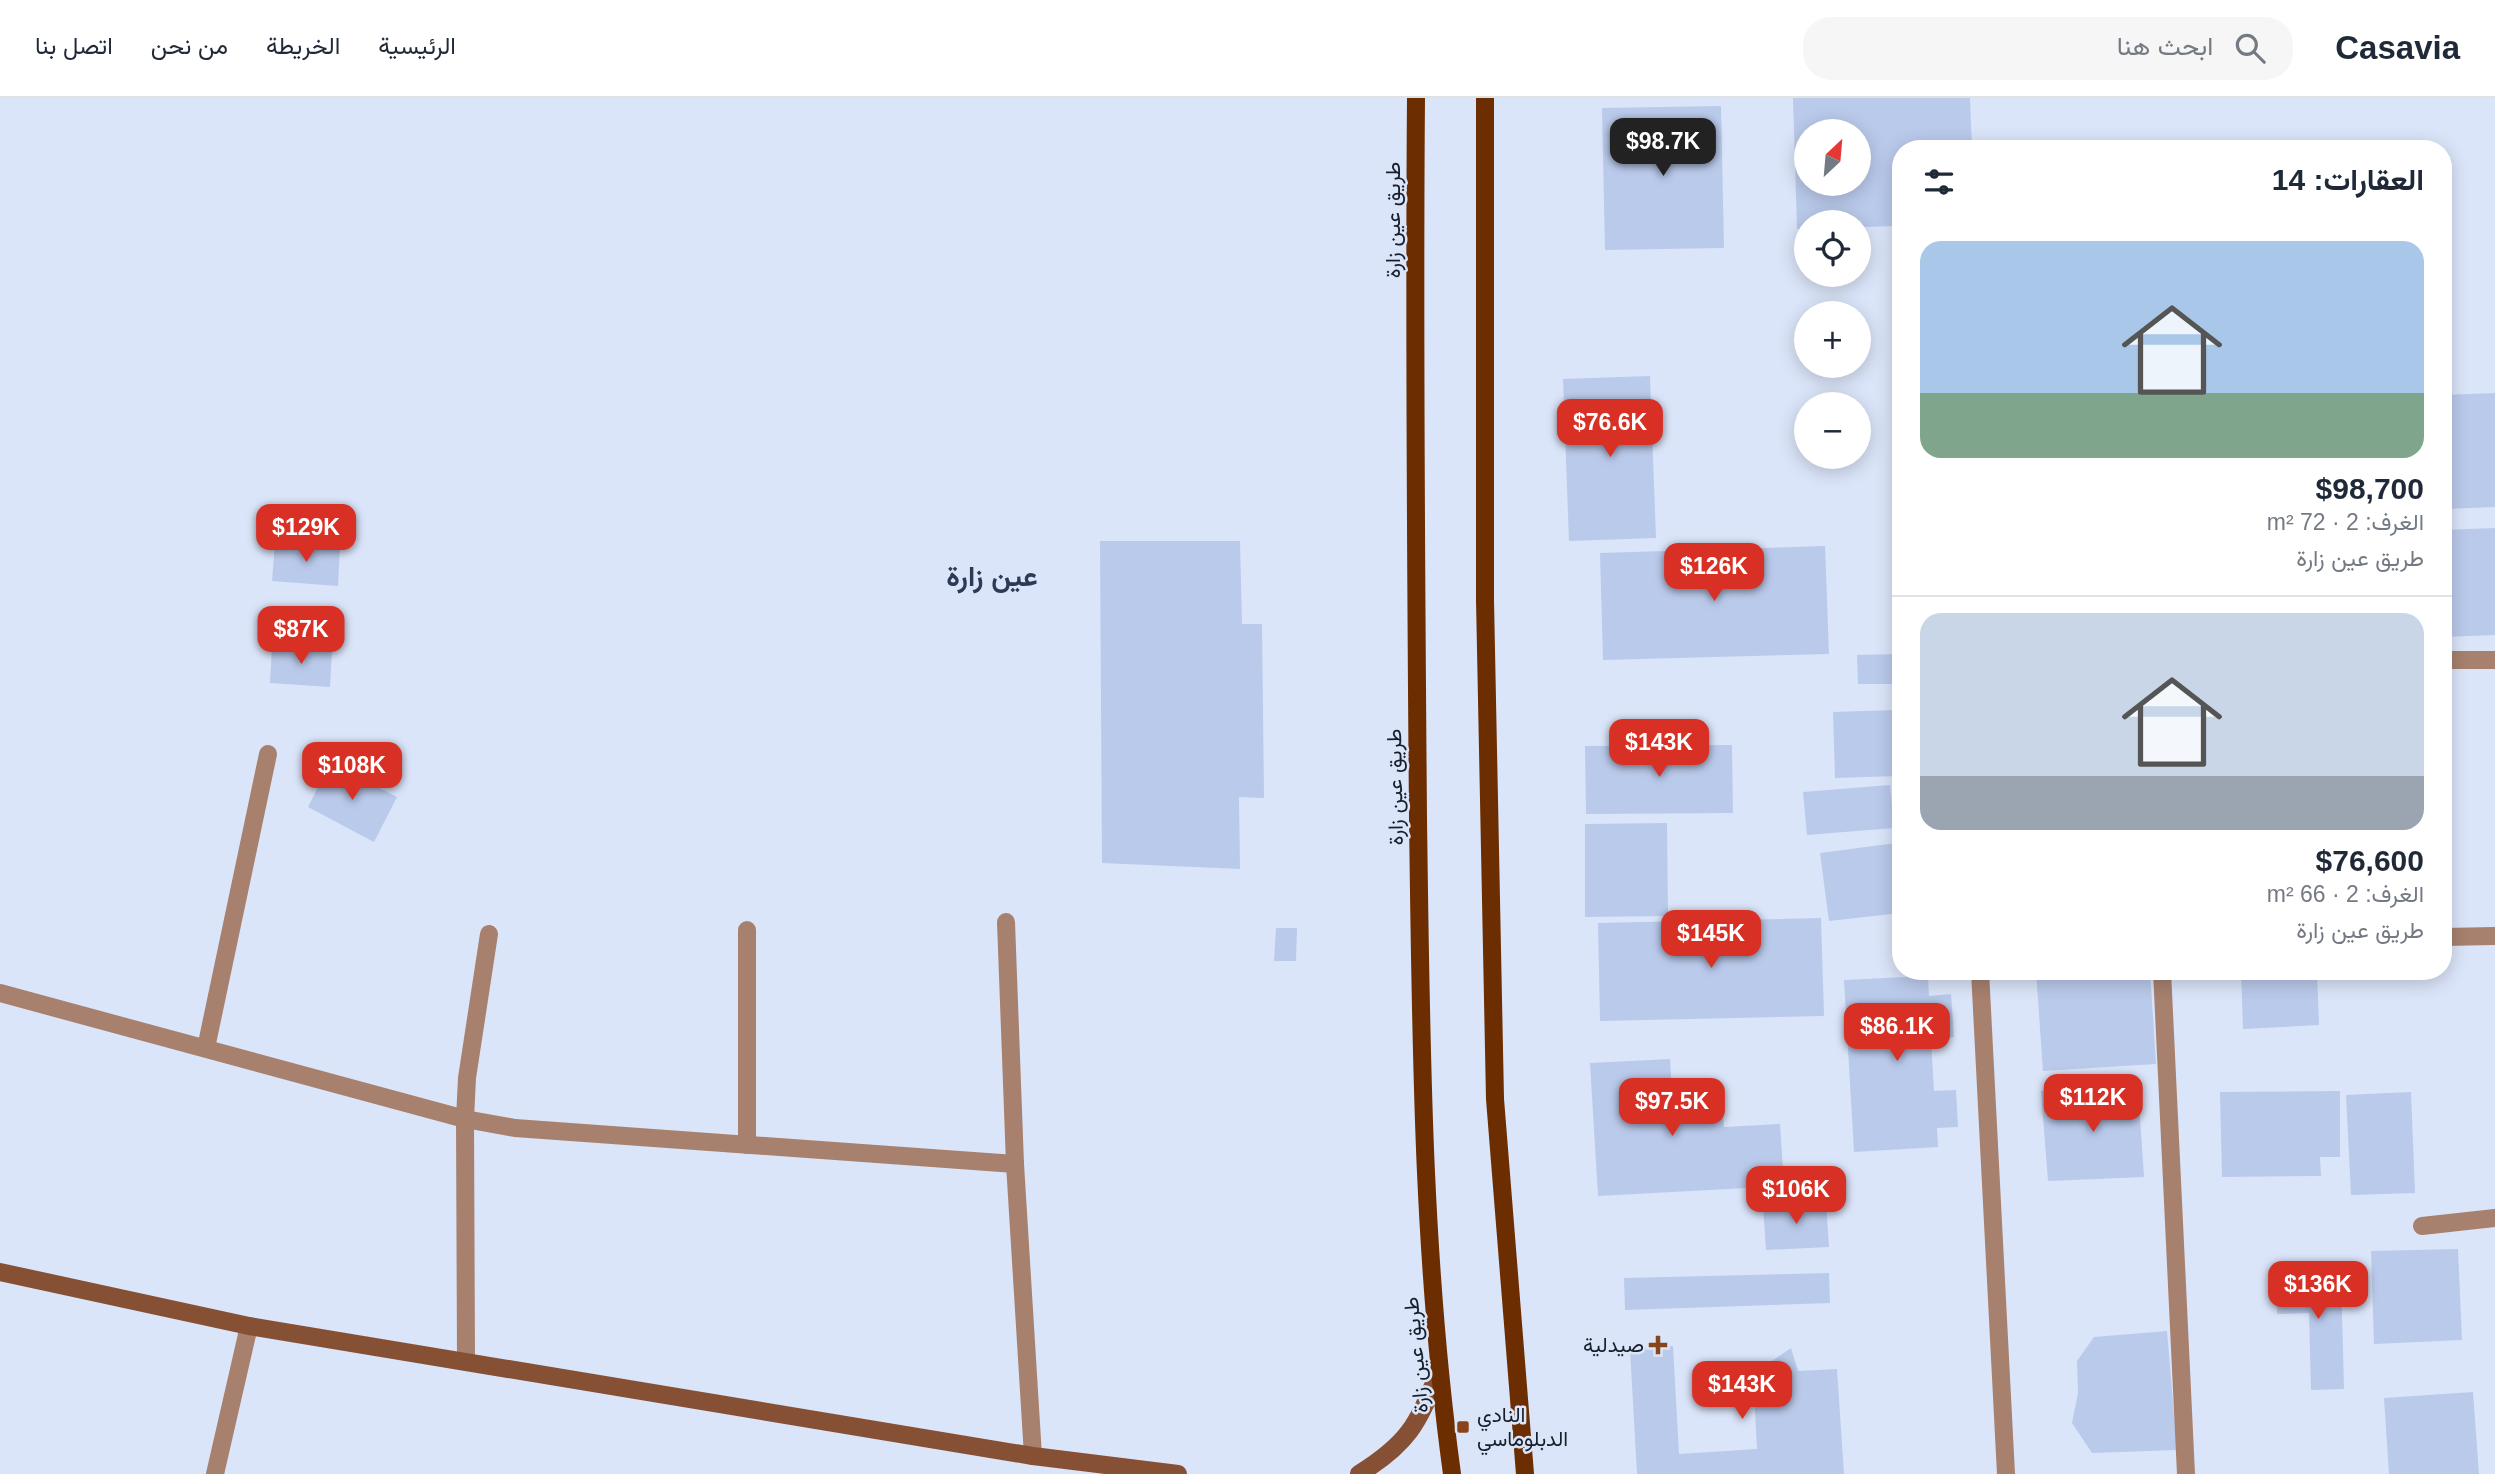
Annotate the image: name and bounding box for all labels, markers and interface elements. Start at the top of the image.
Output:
search box [1803,17,2293,80]
icon: search [2231,29,2269,67]
text: Casavia [2335,29,2460,66]
text: ابحث هنا [2117,31,2213,61]
text: اتصل بنا [35,32,113,59]
text: من نحن [151,32,228,59]
text: الخريطة [266,32,340,59]
text: الرئيسية [378,32,456,59]
pin: $98.7K [1606,118,1720,178]
north arrow [1794,119,1871,196]
map controls [1794,119,1871,469]
text: $98.7K [1626,128,1700,154]
street label: طريق عين زارة [1381,162,1406,278]
icon: filters [1920,163,1958,201]
text: العقارات: 14 [2272,163,2424,196]
button: locate [1794,210,1871,287]
icon: home [2109,287,2235,413]
button: + [1794,301,1871,378]
button: − [1794,392,1871,469]
pin: $76.6K [1553,400,1667,459]
text: $76.6K [1573,409,1647,435]
text: $98,700 [2316,472,2424,505]
pin: $129K [257,504,355,564]
text: الغرف: 2 · 72 m² [2267,509,2424,535]
text: $129K [272,514,340,540]
pin: $126K [1665,544,1763,603]
text: طريق عين زارة [2296,545,2424,571]
text: $126K [1680,553,1748,579]
district label: عين زارة [946,561,1038,594]
pin: $87K [260,606,342,666]
text: $87K [274,616,328,642]
icon: home [2109,659,2235,785]
pin: $143K [1610,720,1708,779]
street label: طريق عين زارة [1382,728,1409,845]
text: $143K [1625,729,1693,755]
pin: $108K [303,742,401,802]
text: $108K [318,752,386,778]
text: $76,600 [2316,844,2424,877]
text: الغرف: 2 · 66 m² [2267,881,2424,907]
pin: $145K [1662,910,1760,970]
text: طريق عين زارة [2296,917,2424,943]
text: $145K [1677,920,1745,946]
pin: $86.1K [1840,1004,1954,1063]
text: $86.1K [1860,1013,1934,1039]
pin: $112K [2044,1074,2142,1134]
pin: $97.5K [1615,1079,1729,1138]
text: $112K [2060,1084,2126,1110]
text: $97.5K [1635,1088,1709,1114]
pin: $106K [1747,1166,1845,1226]
text: $106K [1762,1176,1830,1202]
pin: $136K [2269,1262,2367,1321]
text: $136K [2284,1271,2352,1297]
street label: طريق عين زارة [1399,1296,1434,1414]
place label: صيدلية [1583,1333,1644,1357]
marker: صيدلية [1650,1337,1666,1353]
pin: $143K [1693,1362,1791,1421]
text: $143K [1708,1371,1776,1397]
place label: النادي الدبلوماسي [1477,1403,1568,1456]
marker: النادي الدبلوماسي [1455,1419,1471,1435]

